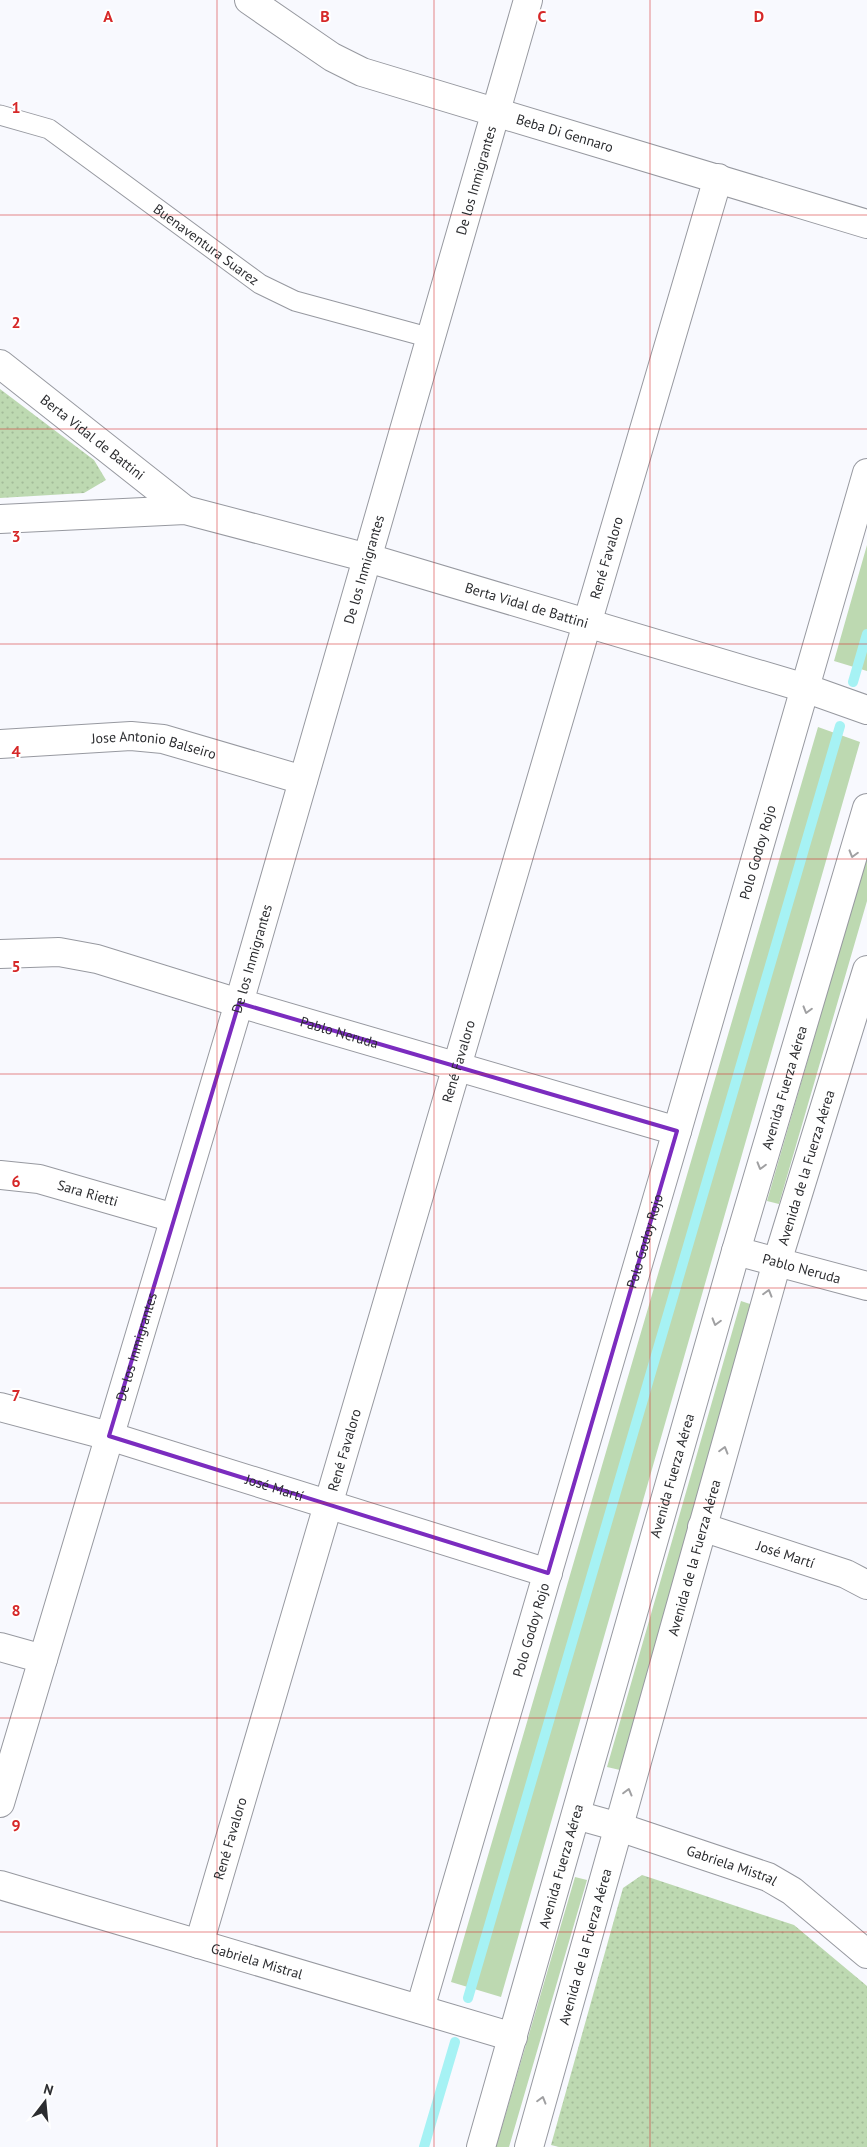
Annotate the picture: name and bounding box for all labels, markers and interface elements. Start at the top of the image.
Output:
text: A [103,6,113,26]
text: B [320,6,330,26]
text: C [538,6,547,26]
text: D [754,6,764,26]
text: 1 [11,97,21,117]
street label: Beba Di Gennaro [514,110,616,156]
street label: De los Inmigrantes [452,124,500,237]
street label: Buenaventura Suarez [150,200,263,289]
text: 2 [11,312,21,332]
street label: Berta Vidal de Battini [37,390,148,484]
street label: De los Inmigrantes [340,513,388,626]
street label: René Favaloro [586,514,627,601]
text: 3 [11,526,21,546]
street label: Berta Vidal de Battini [463,578,591,632]
street label: Jose Antonio Balseiro [90,727,218,763]
text: 4 [11,741,21,761]
street label: Polo Godoy Rojo [735,803,780,902]
one-way arrow [849,850,859,858]
street label: De los Inmigrantes [227,902,276,1015]
text: 5 [11,956,21,976]
one-way arrow [803,1006,813,1014]
street label: Pablo Neruda [298,1012,381,1052]
street label: René Favaloro [438,1018,479,1105]
street label: Avenida Fuerza Aérea [758,1023,811,1152]
street label: Avenida de la Fuerza Aérea [774,1088,839,1247]
one-way arrow [757,1161,767,1170]
text: 6 [11,1171,21,1191]
street label: Sara Rietti [55,1176,120,1210]
street label: Polo Godoy Rojo [622,1192,667,1290]
street label: Pablo Neruda [760,1249,843,1288]
street label: De los Inmigrantes [111,1290,161,1404]
one-way arrow [762,1290,772,1298]
one-way arrow [711,1318,722,1327]
text: 7 [11,1385,21,1405]
street label: René Favaloro [324,1407,365,1493]
street label: Avenida Fuerza Aérea [646,1411,698,1540]
one-way arrow [718,1446,728,1454]
street label: José Martí [242,1470,306,1505]
street label: Avenida de la Fuerza Aérea [664,1477,725,1638]
street label: José Martí [753,1536,817,1572]
street label: Polo Godoy Rojo [509,1581,553,1679]
text: 8 [11,1600,21,1620]
one-way arrow [623,1788,633,1796]
street label: René Favaloro [209,1795,251,1882]
street label: Avenida Fuerza Aérea [535,1802,587,1930]
text: 9 [11,1815,21,1835]
street label: Gabriela Mistral [684,1841,781,1890]
street label: Avenida de la Fuerza Aérea [555,1866,616,2027]
street label: Gabriela Mistral [209,1939,305,1983]
north arrow [20,2077,70,2127]
text: N [42,2080,55,2099]
one-way arrow [537,2096,547,2105]

